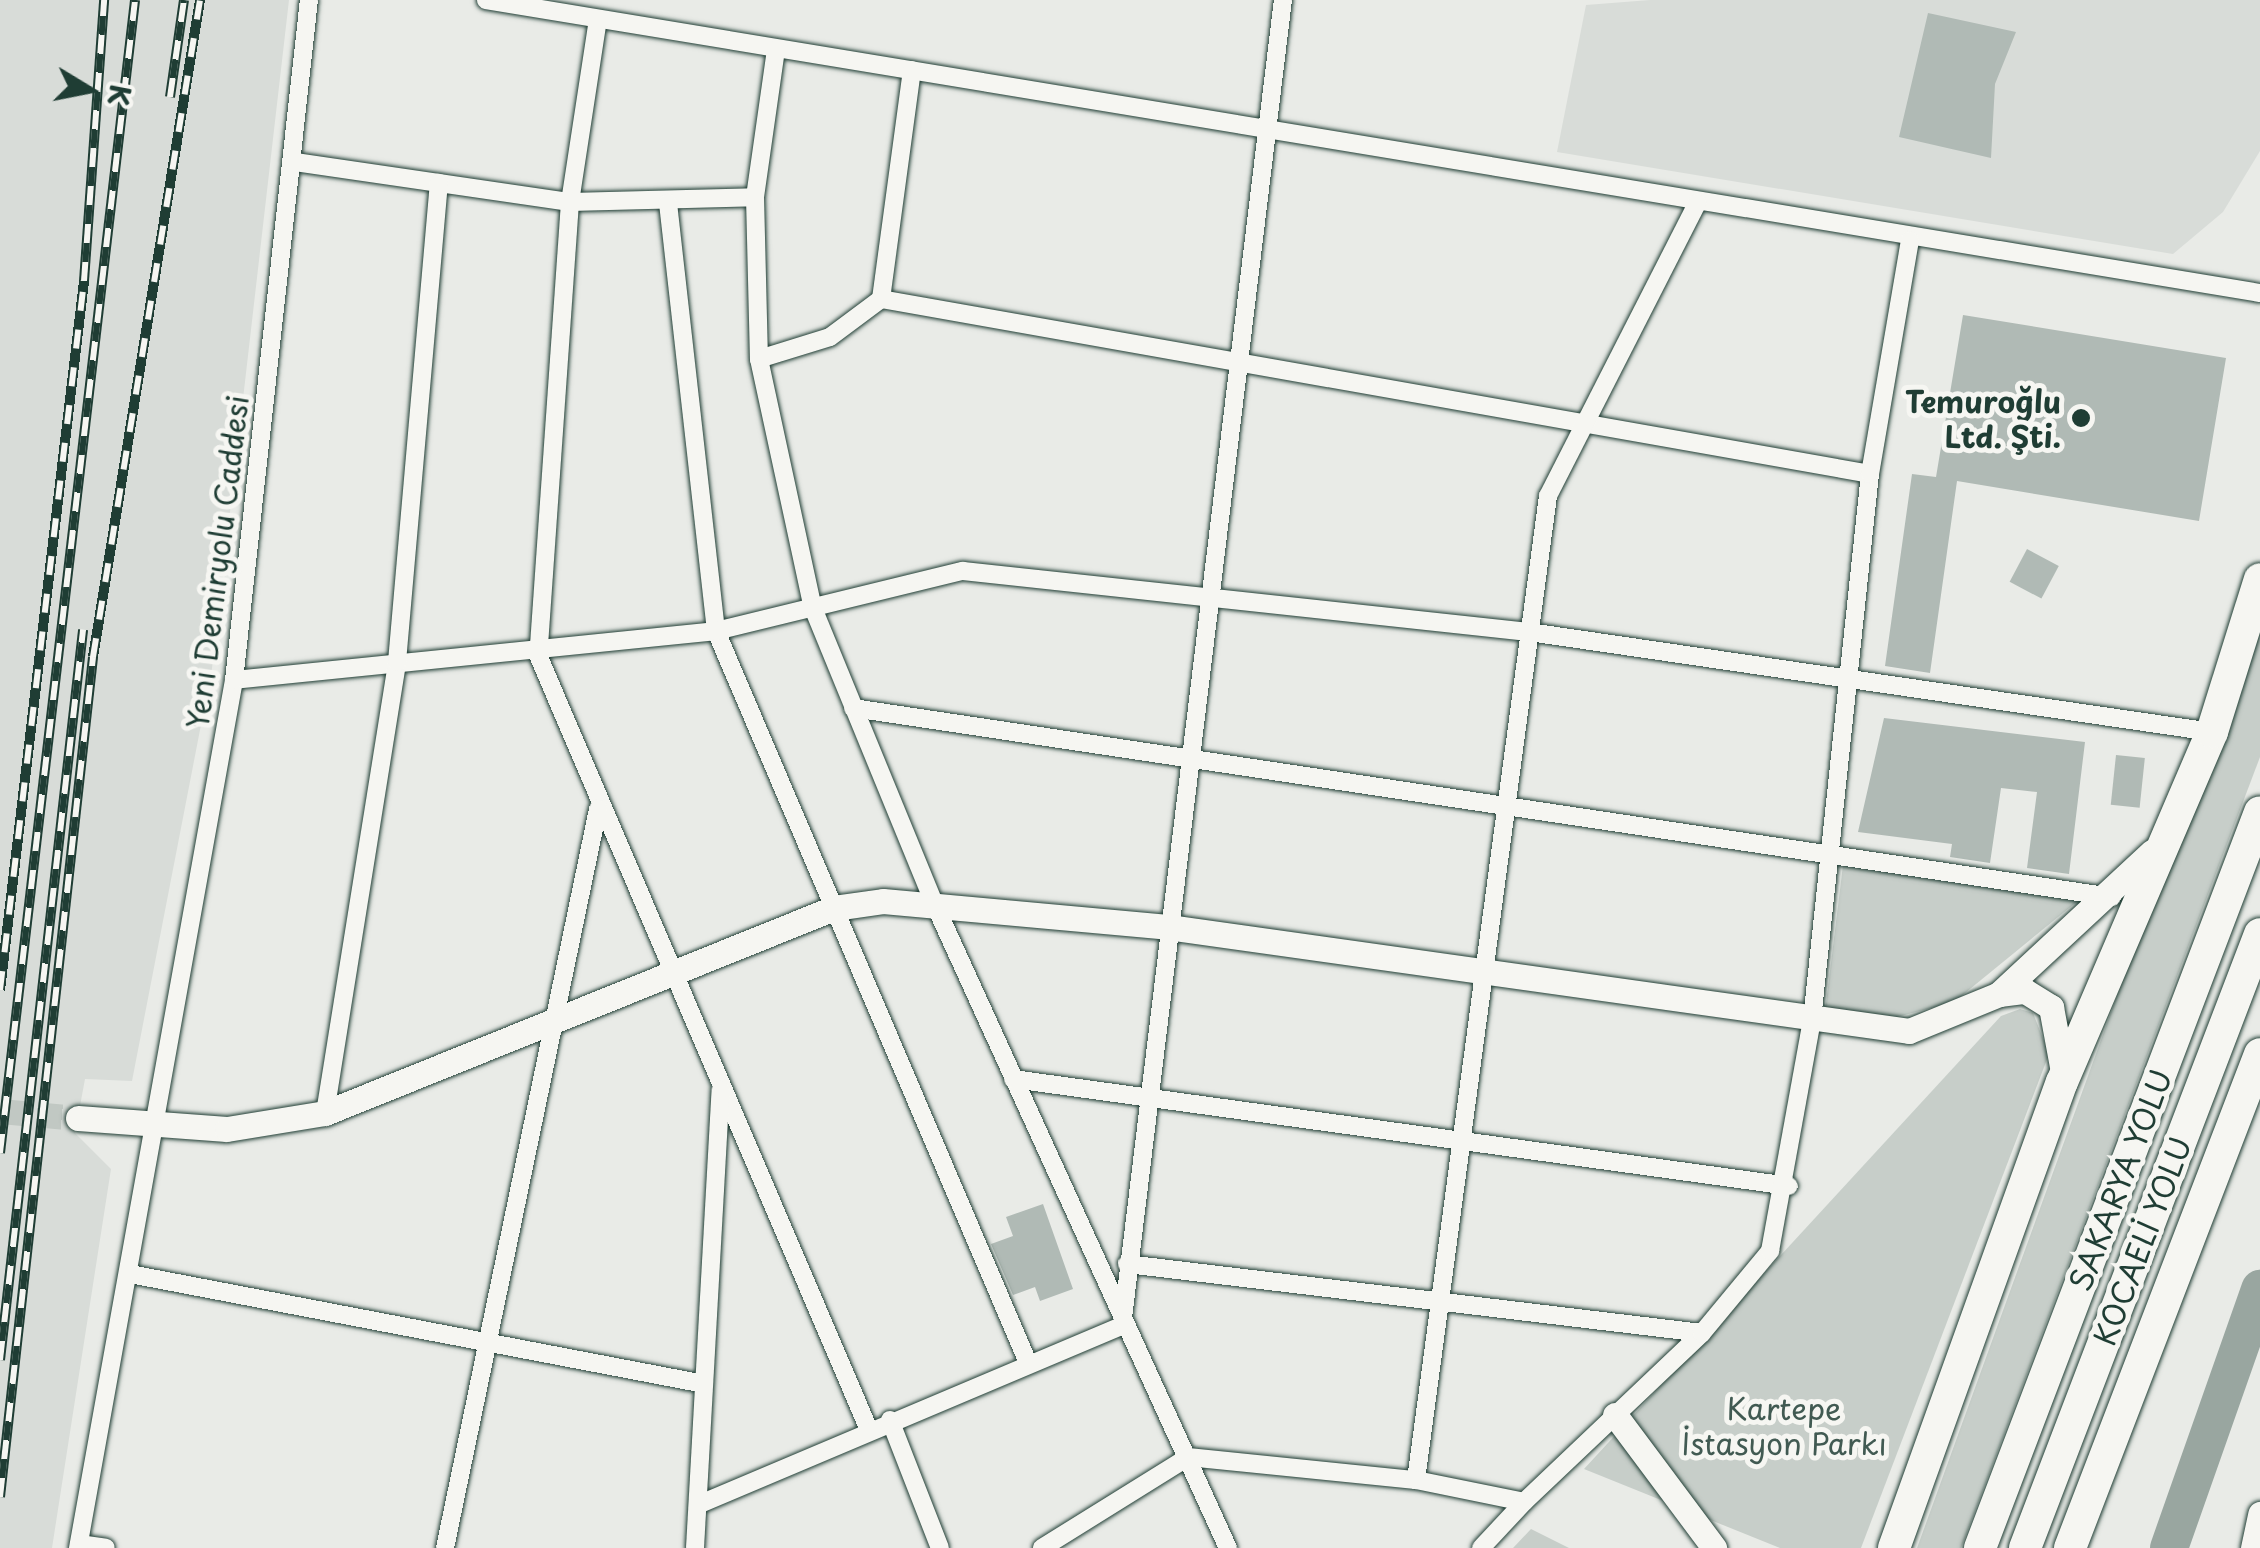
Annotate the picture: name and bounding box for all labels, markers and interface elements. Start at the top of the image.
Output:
north arrow [40,40,140,140]
text: K [97,81,143,109]
place label: Temuroğlu Ltd. Şti. [1905,383,2061,454]
street label: Yeni Demiryolu Caddesi [179,392,255,732]
marker: Temuroğlu Ltd. Şti. [2070,407,2092,429]
street label: SAKARYA YOLU [2061,1063,2179,1297]
street label: KOCAELİ YOLU [2085,1130,2199,1352]
park label: Kartepe İstasyon Parkı [1682,1390,1886,1460]

